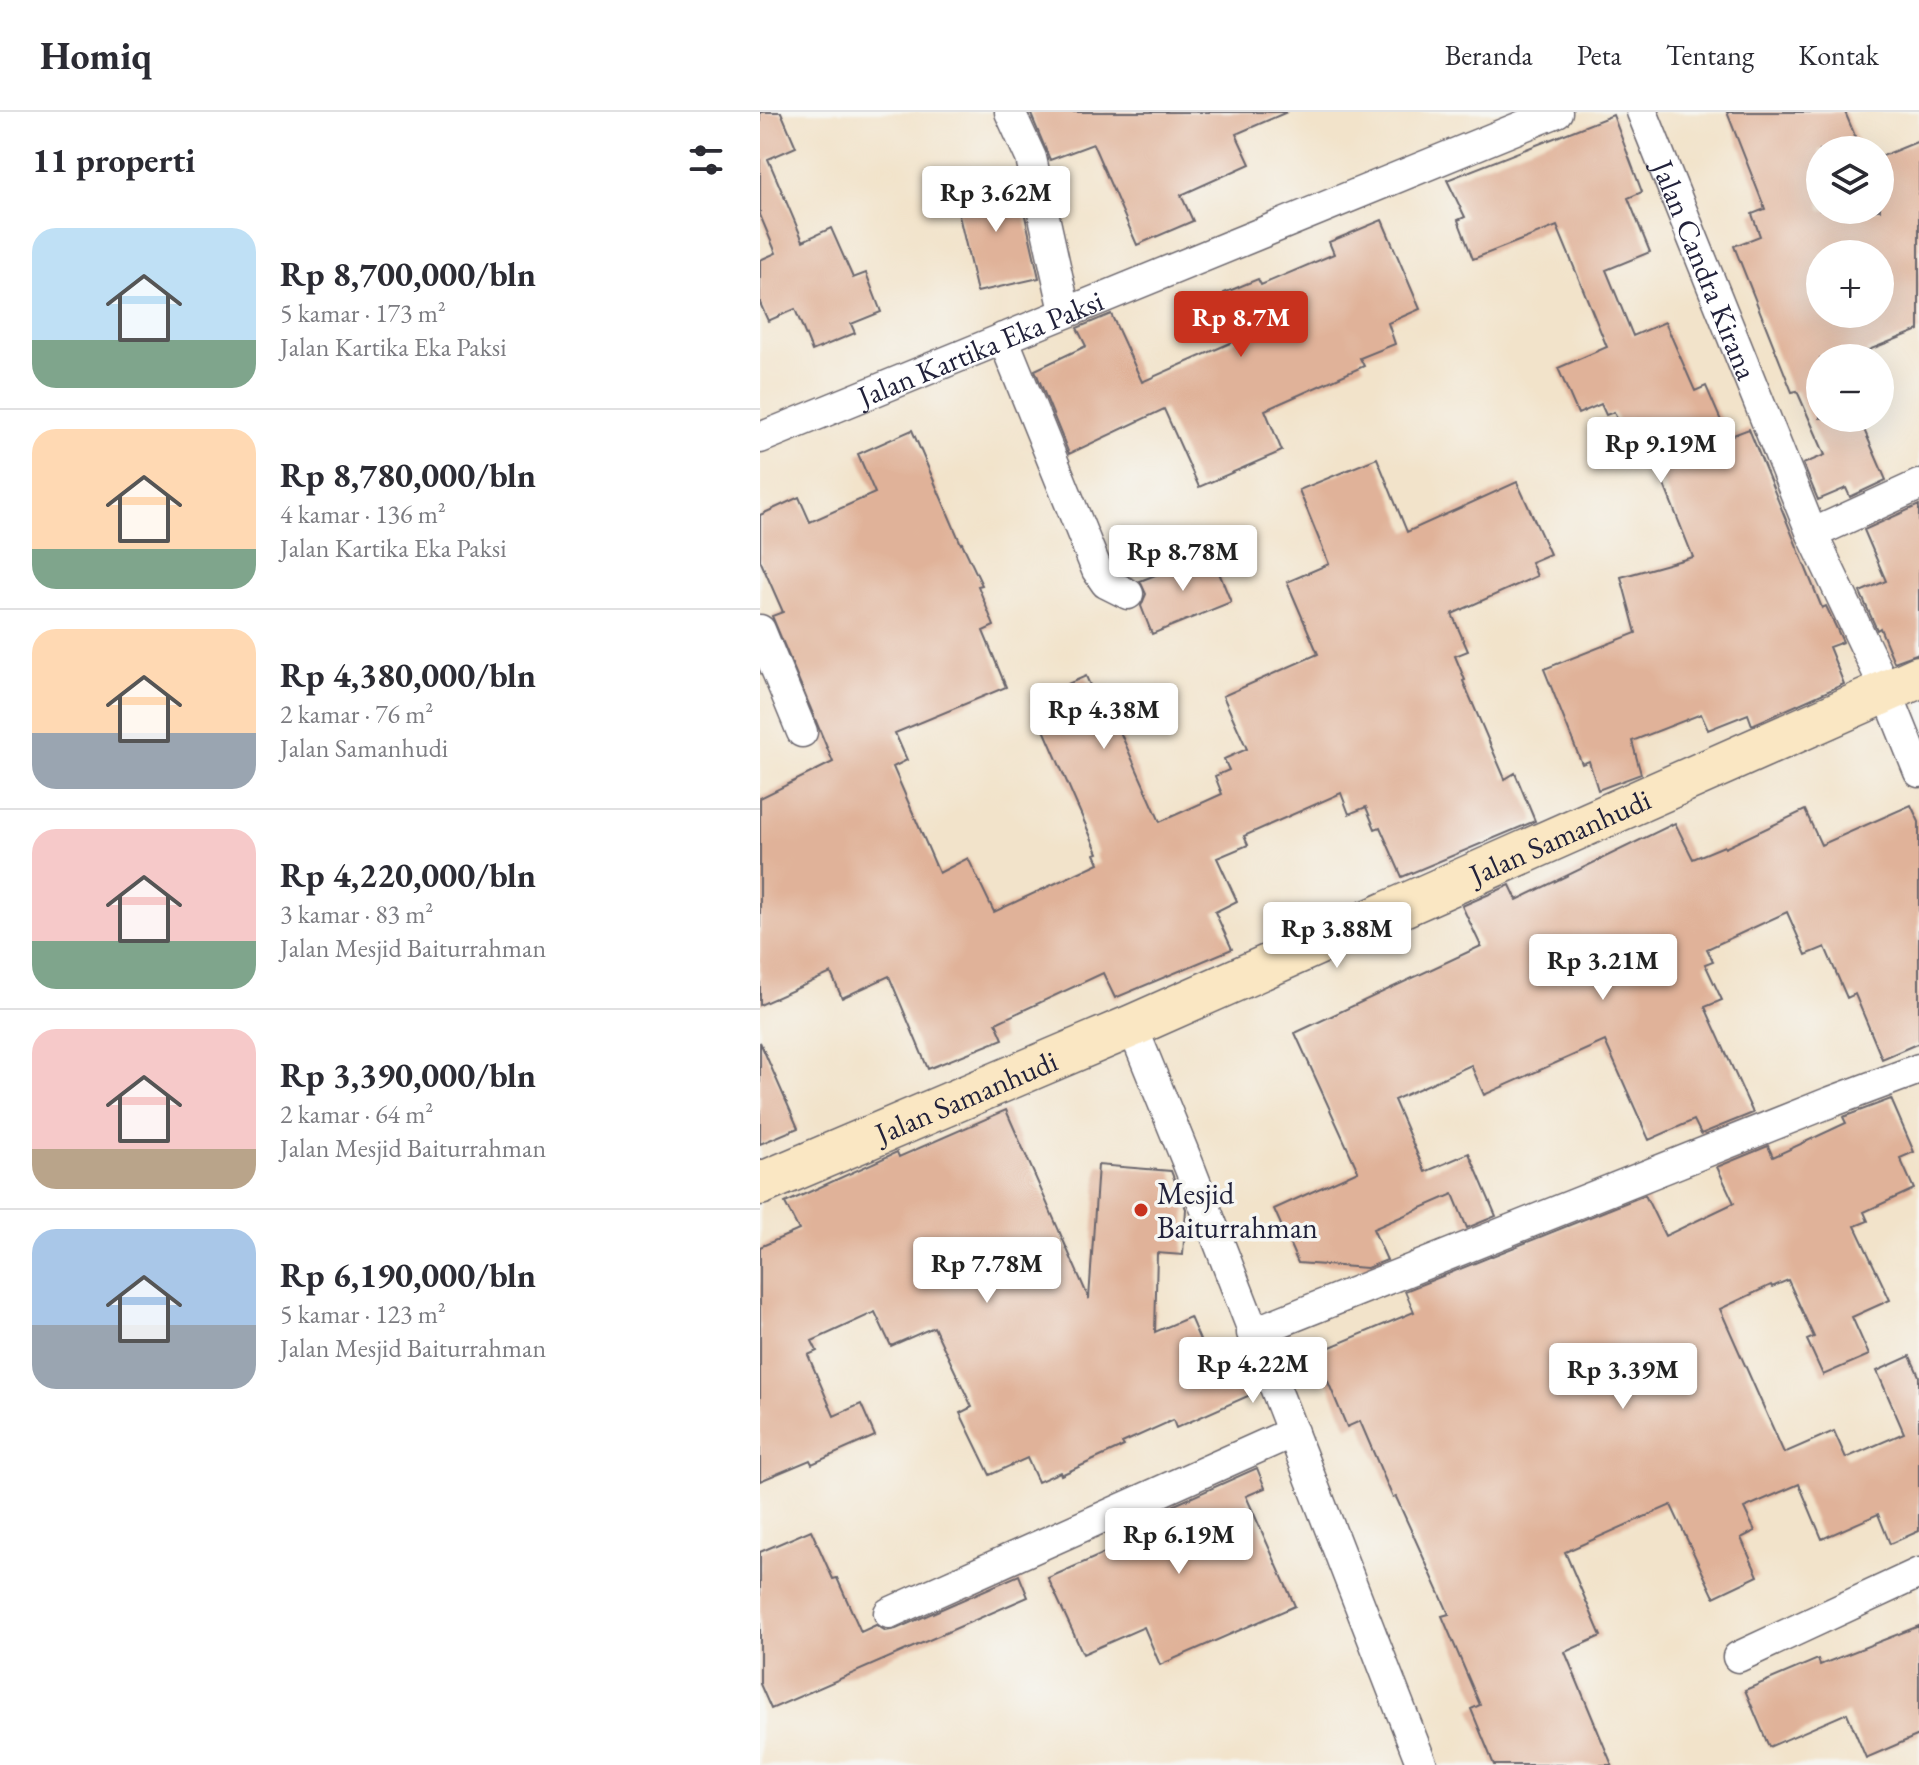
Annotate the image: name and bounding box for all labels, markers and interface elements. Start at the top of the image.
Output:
text: Homiq [40,31,152,80]
text: Beranda [1445,37,1533,73]
text: Peta [1577,37,1622,73]
text: Tentang [1666,37,1754,73]
text: Kontak [1798,37,1879,73]
map controls [1806,136,1894,432]
button: layers [1806,136,1894,224]
text: 11 properti [32,138,195,182]
icon: filters [684,138,728,182]
street label: Jalan Candra Kirana [1643,151,1767,385]
pin: Rp 3.62M [913,166,1079,234]
text: Rp 3.62M [940,175,1052,209]
button: + [1806,240,1894,328]
text: Rp 8,700,000/bln [280,252,536,296]
icon: home [96,260,192,356]
street label: Jalan Kartika Eka Paksi [849,280,1109,417]
pin: Rp 8.7M [1167,291,1315,359]
text: 5 kamar · 173 m² [280,296,446,330]
text: Rp 8.7M [1192,300,1290,334]
text: Jalan Kartika Eka Paksi [280,330,507,364]
button: − [1806,344,1894,432]
pin: Rp 9.19M [1578,417,1744,485]
text: Rp 9.19M [1605,426,1717,460]
text: Rp 8,780,000/bln [280,453,536,497]
icon: home [96,461,192,557]
text: 4 kamar · 136 m² [280,497,446,531]
pin: Rp 8.78M [1100,525,1266,593]
text: Jalan Kartika Eka Paksi [280,531,507,565]
text: Rp 8.78M [1127,534,1239,568]
text: Rp 4,380,000/bln [280,653,536,697]
icon: home [96,661,192,757]
pin: Rp 4.38M [1021,683,1187,751]
text: Rp 4.38M [1048,692,1160,726]
text: 2 kamar · 76 m² [280,697,433,731]
text: Jalan Samanhudi [280,731,448,765]
street label: Jalan Samanhudi [1460,779,1656,895]
text: Rp 4,220,000/bln [280,853,536,897]
icon: home [96,861,192,957]
text: 3 kamar · 83 m² [280,897,433,931]
pin: Rp 3.88M [1254,902,1420,970]
text: Rp 3.88M [1281,911,1393,945]
text: Jalan Mesjid Baiturrahman [280,931,546,965]
pin: Rp 3.21M [1520,934,1686,1002]
text: Rp 3.21M [1547,943,1659,977]
street label: Jalan Samanhudi [866,1041,1063,1154]
text: Rp 3,390,000/bln [280,1053,536,1097]
icon: home [96,1061,192,1157]
text: 2 kamar · 64 m² [280,1097,433,1131]
text: Jalan Mesjid Baiturrahman [280,1131,546,1165]
place label: Mesjid Baiturrahman [1157,1174,1318,1247]
marker: Mesjid Baiturrahman [1132,1201,1150,1219]
pin: Rp 7.78M [904,1237,1070,1305]
text: Rp 7.78M [931,1246,1043,1280]
text: Rp 6,190,000/bln [280,1253,536,1297]
icon: home [96,1261,192,1357]
text: 5 kamar · 123 m² [280,1297,446,1331]
text: Jalan Mesjid Baiturrahman [280,1331,546,1365]
pin: Rp 4.22M [1170,1337,1336,1405]
pin: Rp 3.39M [1540,1343,1706,1411]
text: Rp 4.22M [1197,1346,1309,1380]
text: Rp 3.39M [1567,1352,1679,1386]
pin: Rp 6.19M [1096,1508,1262,1576]
text: Rp 6.19M [1123,1517,1235,1551]

